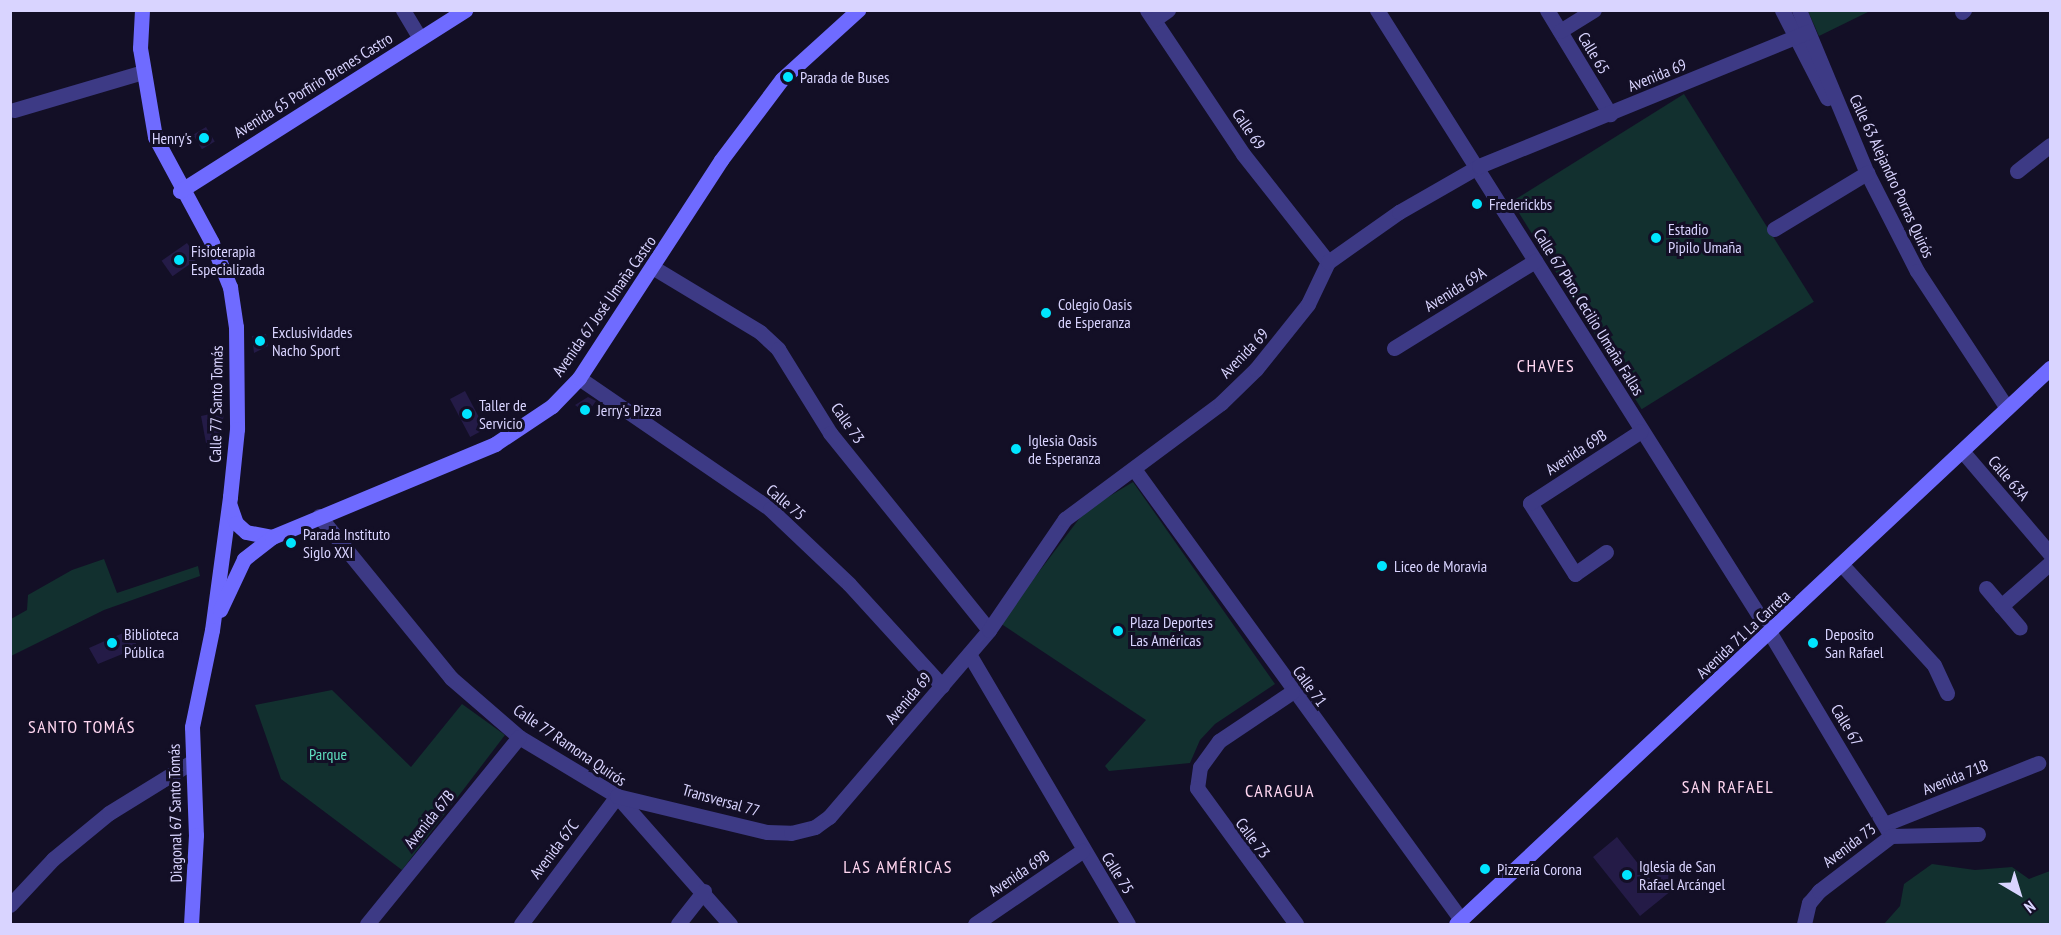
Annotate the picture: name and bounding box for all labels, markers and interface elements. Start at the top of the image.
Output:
street label: Avenida 65 Porfirio Brenes Castro [230,28,396,142]
street label: Calle 65 [1574,29,1614,77]
street label: Avenida 69 [1625,55,1689,95]
place label: Parada de Buses [800,67,890,87]
marker: Parada de Buses [781,70,795,84]
street label: Calle 63 Alejandro Porras Quirós [1846,91,1938,261]
street label: Calle 69 [1228,105,1270,153]
place label: Henry's [152,128,192,148]
marker: Henry's [197,131,211,145]
place label: Frederickbs [1489,194,1552,214]
marker: Frederickbs [1470,197,1484,211]
place label: Estadio Pipilo Umaña [1668,219,1742,257]
street label: Calle 67 Pbro. Cecilio Umaña Fallas [1529,224,1649,400]
marker: Estadio Pipilo Umaña [1649,231,1663,245]
street label: Avenida 67 José Umaña Castro [548,232,660,380]
place label: Fisioterapia Especializada [191,241,265,279]
marker: Fisioterapia Especializada [172,253,186,267]
street label: Avenida 69A [1421,263,1489,315]
place label: Colegio Oasis de Esperanza [1058,294,1132,332]
marker: Colegio Oasis de Esperanza [1039,306,1053,320]
place label: Exclusividades Nacho Sport [272,322,352,360]
street label: Avenida 69 [1216,324,1272,382]
marker: Exclusividades Nacho Sport [253,334,267,348]
street label: Calle 77 Santo Tomás [205,345,227,463]
district label: CHAVES [1517,355,1575,377]
place label: Taller de Servicio [479,395,527,433]
street label: Calle 73 [827,399,869,447]
place label: Jerry's Pizza [597,400,662,420]
marker: Jerry's Pizza [578,403,592,417]
marker: Taller de Servicio [460,407,474,421]
street label: Avenida 69B [1542,425,1610,479]
place label: Iglesia Oasis de Esperanza [1028,430,1101,468]
marker: Iglesia Oasis de Esperanza [1009,442,1023,456]
street label: Calle 63A [1984,452,2034,504]
street label: Calle 75 [762,480,810,524]
place label: Parada Instituto Siglo XXI [303,524,390,562]
marker: Parada Instituto Siglo XXI [284,536,298,550]
place label: Liceo de Moravia [1394,556,1487,576]
marker: Liceo de Moravia [1375,559,1389,573]
street label: Avenida 71 La Carreta [1692,586,1794,682]
place label: Plaza Deportes Las Américas [1130,612,1213,650]
place label: Biblioteca Pública [124,624,179,662]
marker: Plaza Deportes Las Américas [1111,624,1125,638]
place label: Deposito San Rafael [1825,624,1884,662]
marker: Biblioteca Pública [105,636,119,650]
marker: Deposito San Rafael [1806,636,1820,650]
street label: Calle 71 [1289,662,1331,710]
street label: Avenida 69 [881,668,935,728]
street label: Calle 77 Ramona Quirós [510,700,630,790]
street label: Calle 67 [1827,701,1867,749]
district label: SANTO TOMÁS [28,716,136,738]
street label: Diagonal 67 Santo Tomás [164,743,186,883]
park label: Parque [309,744,347,764]
street label: Avenida 71B [1919,755,1991,799]
district label: SAN RAFAEL [1682,776,1774,798]
street label: Transversal 77 [680,780,762,820]
district label: CARAGUA [1245,780,1315,802]
street label: Avenida 67B [400,786,458,852]
street label: Calle 73 [1232,814,1274,862]
street label: Avenida 67C [526,816,582,882]
street label: Avenida 73 [1819,819,1879,871]
street label: Avenida 69B [985,846,1053,900]
street label: Calle 75 [1098,849,1138,897]
district label: LAS AMÉRICAS [843,856,953,878]
place label: Iglesia de San Rafael Arcángel [1639,856,1726,894]
place label: Pizzería Corona [1497,859,1582,879]
marker: Pizzería Corona [1478,862,1492,876]
north arrow [1989,863,2049,923]
marker: Iglesia de San Rafael Arcángel [1620,868,1634,882]
text: N [2021,897,2040,918]

